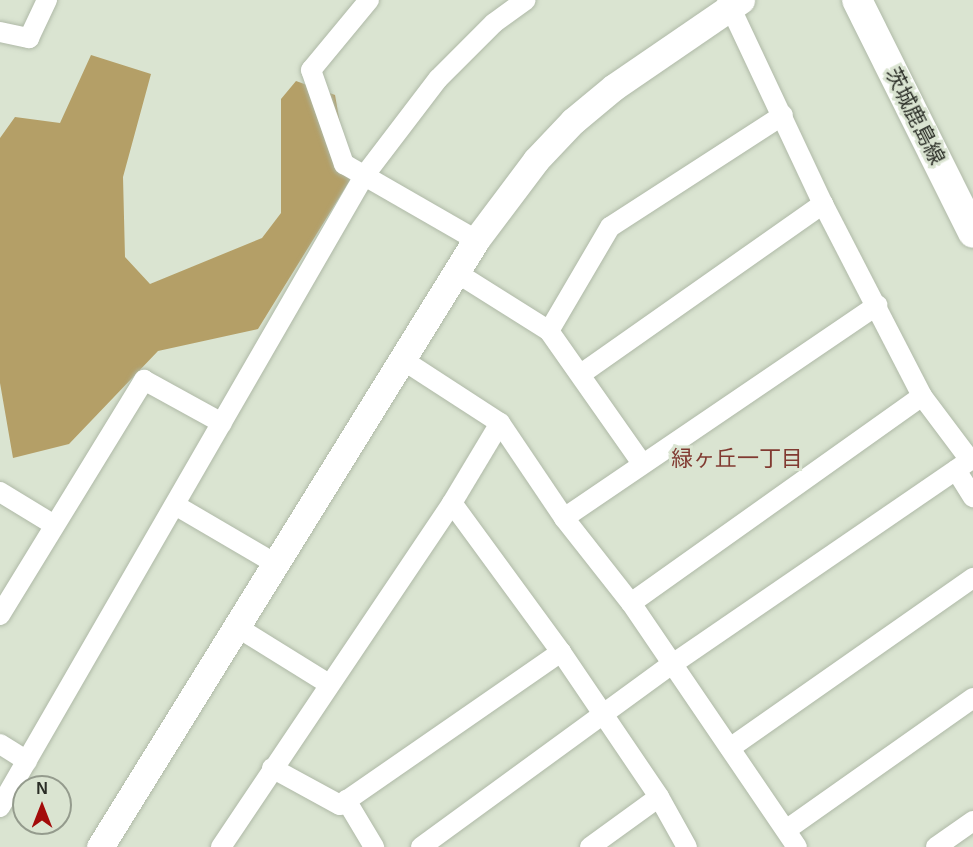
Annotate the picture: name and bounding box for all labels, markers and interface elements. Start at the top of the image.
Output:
street label: 茨城鹿島線 [880,64,950,168]
district label: 緑ヶ丘一丁目 [671,446,803,472]
north arrow [12,775,72,835]
text: N [36,780,48,797]

